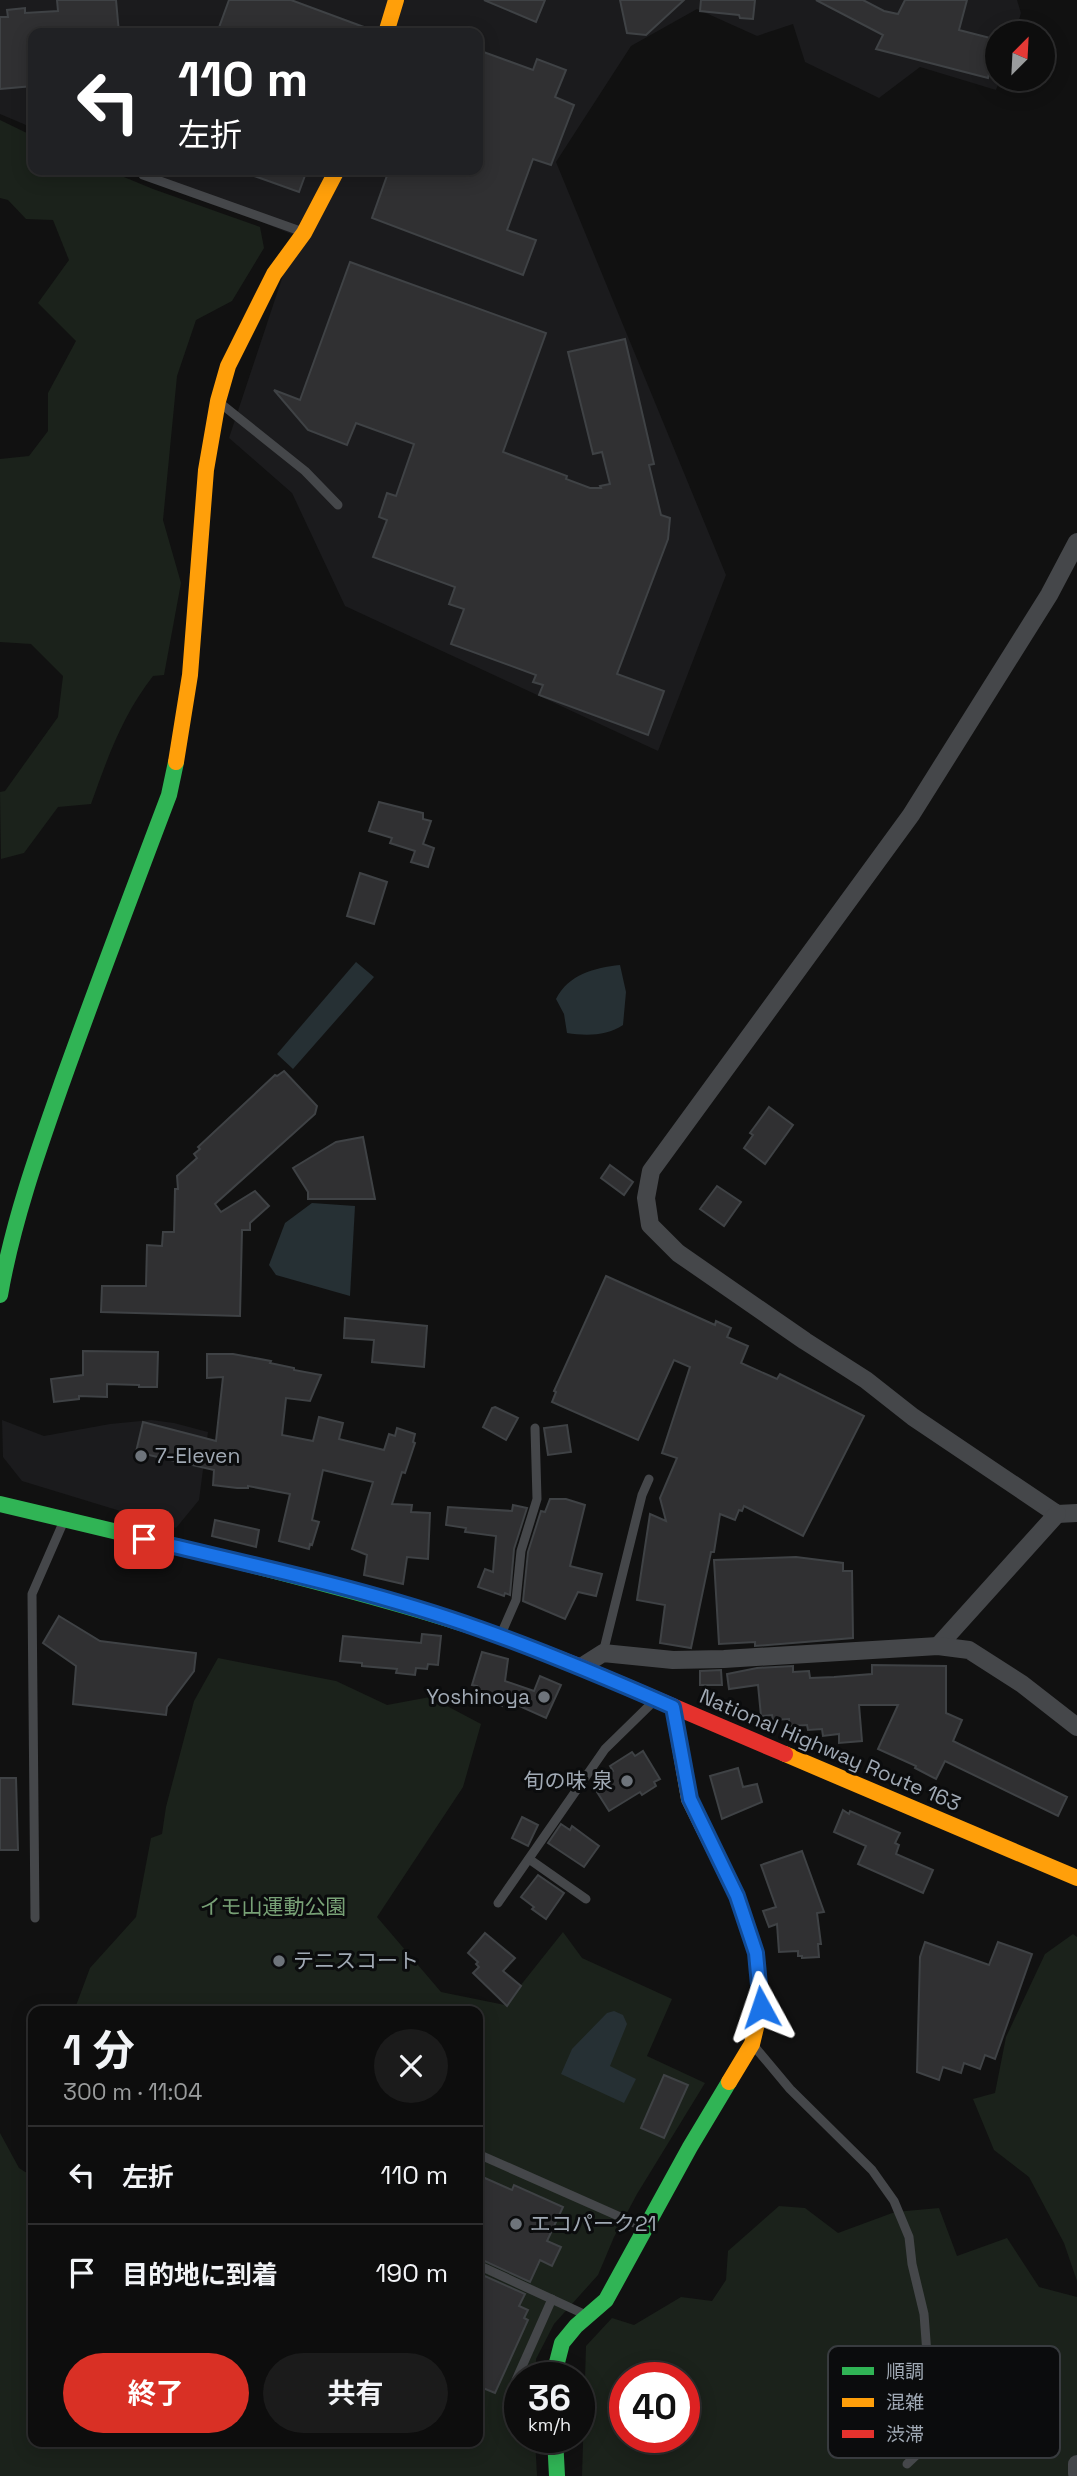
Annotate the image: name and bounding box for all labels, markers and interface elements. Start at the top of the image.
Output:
north arrow [985,21,1055,91]
map controls [985,21,1055,91]
text: 110 m [178,48,308,110]
icon: left [63,56,154,147]
text: 左折 [178,115,242,155]
place label: 7-Eleven [155,1442,240,1469]
marker: 7-Eleven [133,1448,149,1464]
pin [114,1509,174,1569]
icon: arrive [125,1520,163,1558]
street label: National Highway Route 163 [696,1682,965,1817]
place label: Yoshinoya [426,1683,530,1710]
marker: Yoshinoya [536,1689,552,1705]
place label: 旬の味 泉 [524,1767,613,1794]
marker: 旬の味 泉 [619,1773,635,1789]
park label: イモ山運動公園 [200,1893,347,1920]
place label: テニスコート [293,1947,419,1974]
marker: テニスコート [271,1953,287,1969]
position arrow [724,1970,798,2044]
text: 1 分 [63,2024,135,2077]
button: close [374,2029,448,2103]
text: 300 m · 11:04 [63,2077,202,2107]
icon: left [63,2156,101,2194]
text: 110 m [381,2158,448,2192]
text: 左折 [122,2160,174,2194]
place label: エコパーク21 [530,2210,656,2237]
marker: エコパーク21 [508,2216,524,2232]
icon: arrive [63,2254,101,2292]
text: 190 m [376,2256,448,2290]
text: 目的地に到着 [122,2258,278,2292]
legend [828,2346,1060,2458]
button: 終了 [63,2353,249,2433]
button: 共有 [263,2353,448,2433]
text: 順調 [886,2359,924,2384]
speed limit sign: 40 [609,2362,700,2453]
text: 36 [528,2376,571,2420]
text: 混雑 [886,2390,924,2415]
text: km/h [528,2413,571,2436]
text: 渋滞 [886,2422,924,2447]

